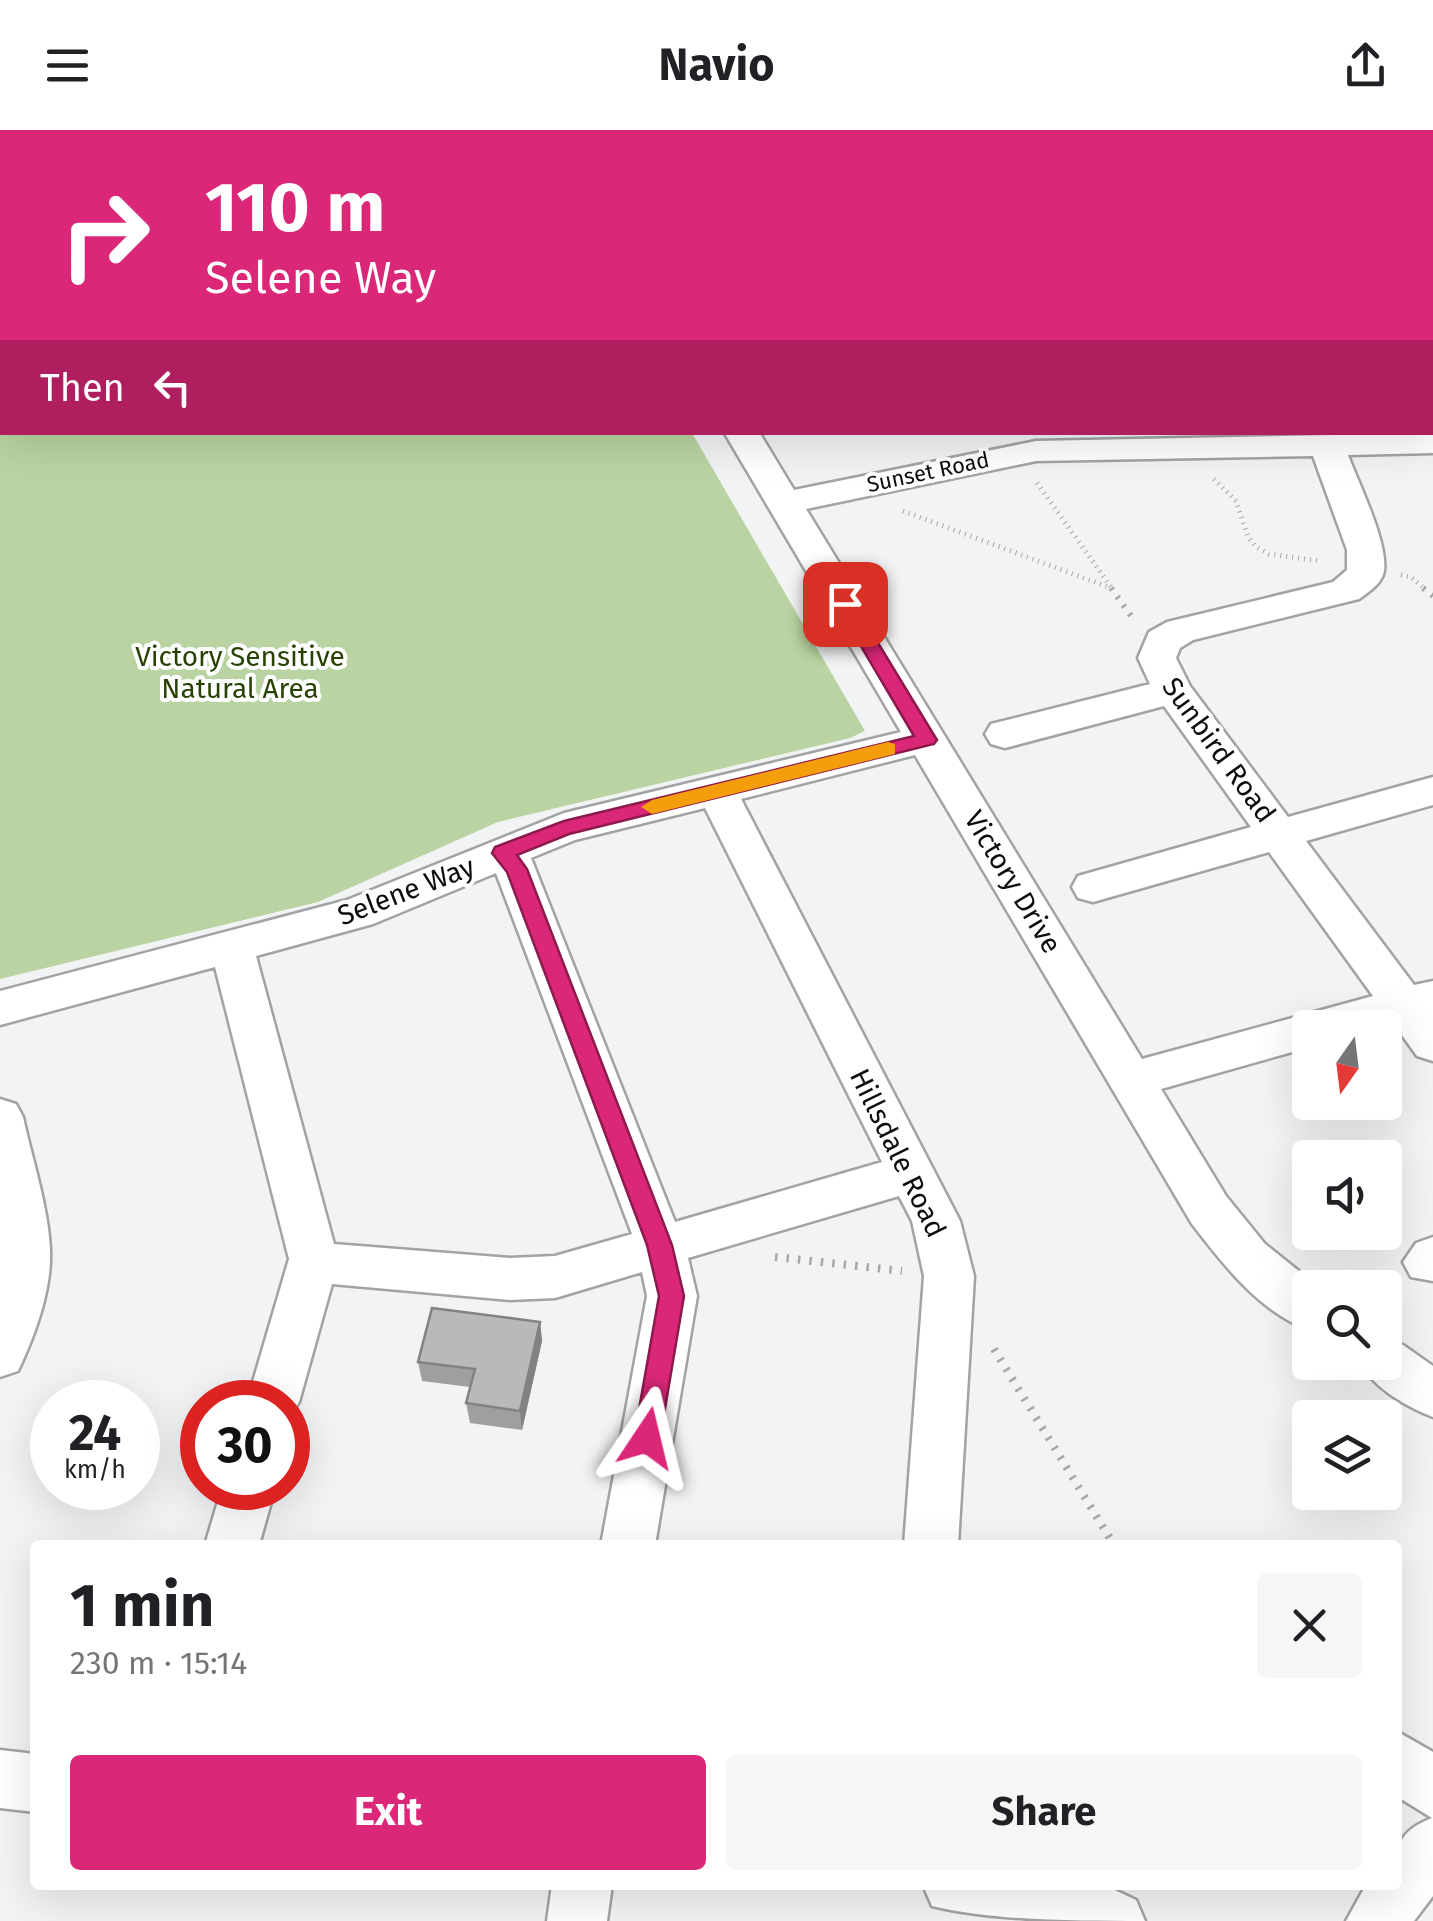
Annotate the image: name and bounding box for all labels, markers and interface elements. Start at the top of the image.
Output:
icon: menu [40,38,95,93]
text: Navio [659,38,774,92]
icon: share [1338,38,1393,93]
text: 110 m [205,166,385,250]
icon: right [40,170,170,300]
text: Selene Way [205,251,436,305]
icon: left [145,360,200,415]
text: Then [40,365,125,411]
street label: Sunset Road [864,446,992,498]
pin [803,562,888,647]
icon: arrive [818,577,873,632]
park label: Victory Sensitive Natural Area [135,640,345,705]
street label: Sunbird Road [1155,671,1283,829]
street label: Victory Drive [958,805,1068,959]
street label: Selene Way [333,850,479,932]
north arrow [1292,1010,1402,1120]
map controls [1292,1010,1402,1510]
street label: Hillsdale Road [843,1063,953,1243]
button: sound [1292,1140,1402,1250]
button: search [1292,1270,1402,1380]
speed limit sign: 30 [180,1380,310,1510]
position arrow [595,1386,699,1490]
button: layers [1292,1400,1402,1510]
text: 24 [69,1403,121,1463]
text: km/h [64,1455,126,1485]
text: 1 min [70,1570,214,1642]
button: close [1257,1573,1362,1678]
text: 230 m · 15:14 [70,1644,247,1682]
button: Exit [70,1755,706,1870]
button: Share [726,1755,1362,1870]

